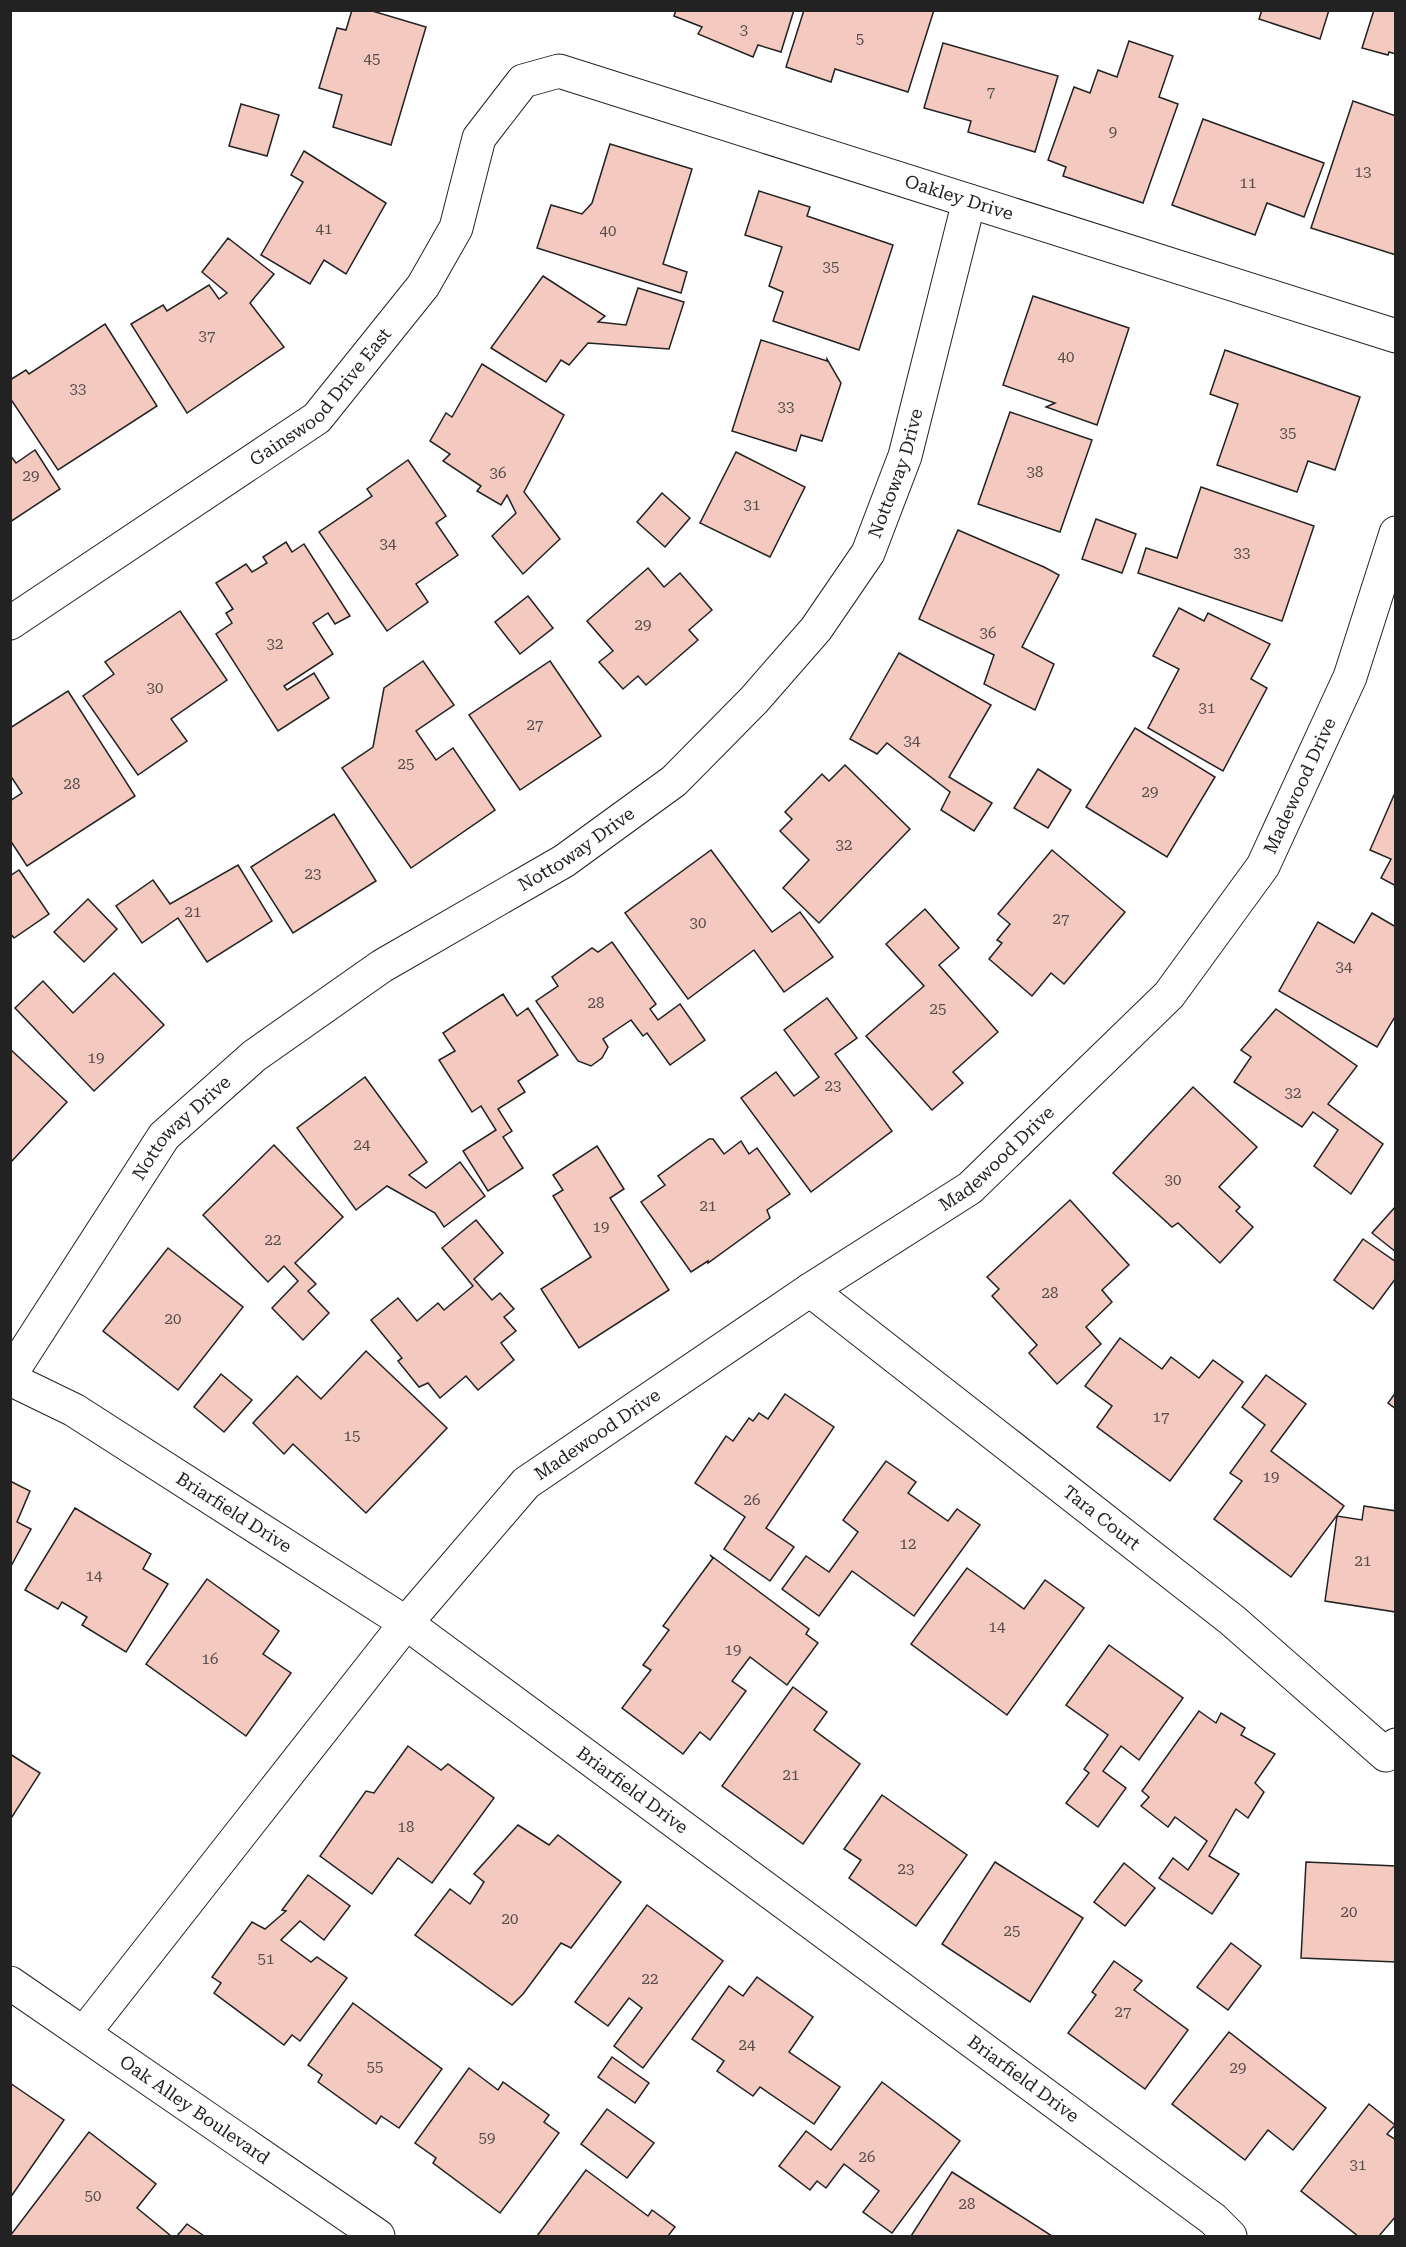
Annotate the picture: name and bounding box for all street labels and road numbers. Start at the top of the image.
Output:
street label: Oakley Drive [902,170,1016,224]
street label: Gainswood Drive East [246,323,395,470]
street label: Nottoway Drive [864,406,927,541]
street label: Madewood Drive [1259,714,1340,857]
street label: Nottoway Drive [514,802,638,895]
street label: Nottoway Drive [128,1071,235,1184]
street label: Madewood Drive [935,1101,1058,1215]
street label: Madewood Drive [530,1384,664,1484]
street label: Briarfield Drive [172,1467,296,1557]
street label: Tara Court [1059,1481,1145,1554]
street label: Briarfield Drive [573,1742,692,1838]
street label: Briarfield Drive [964,2031,1083,2127]
street label: Oak Alley Boulevard [116,2051,274,2169]

